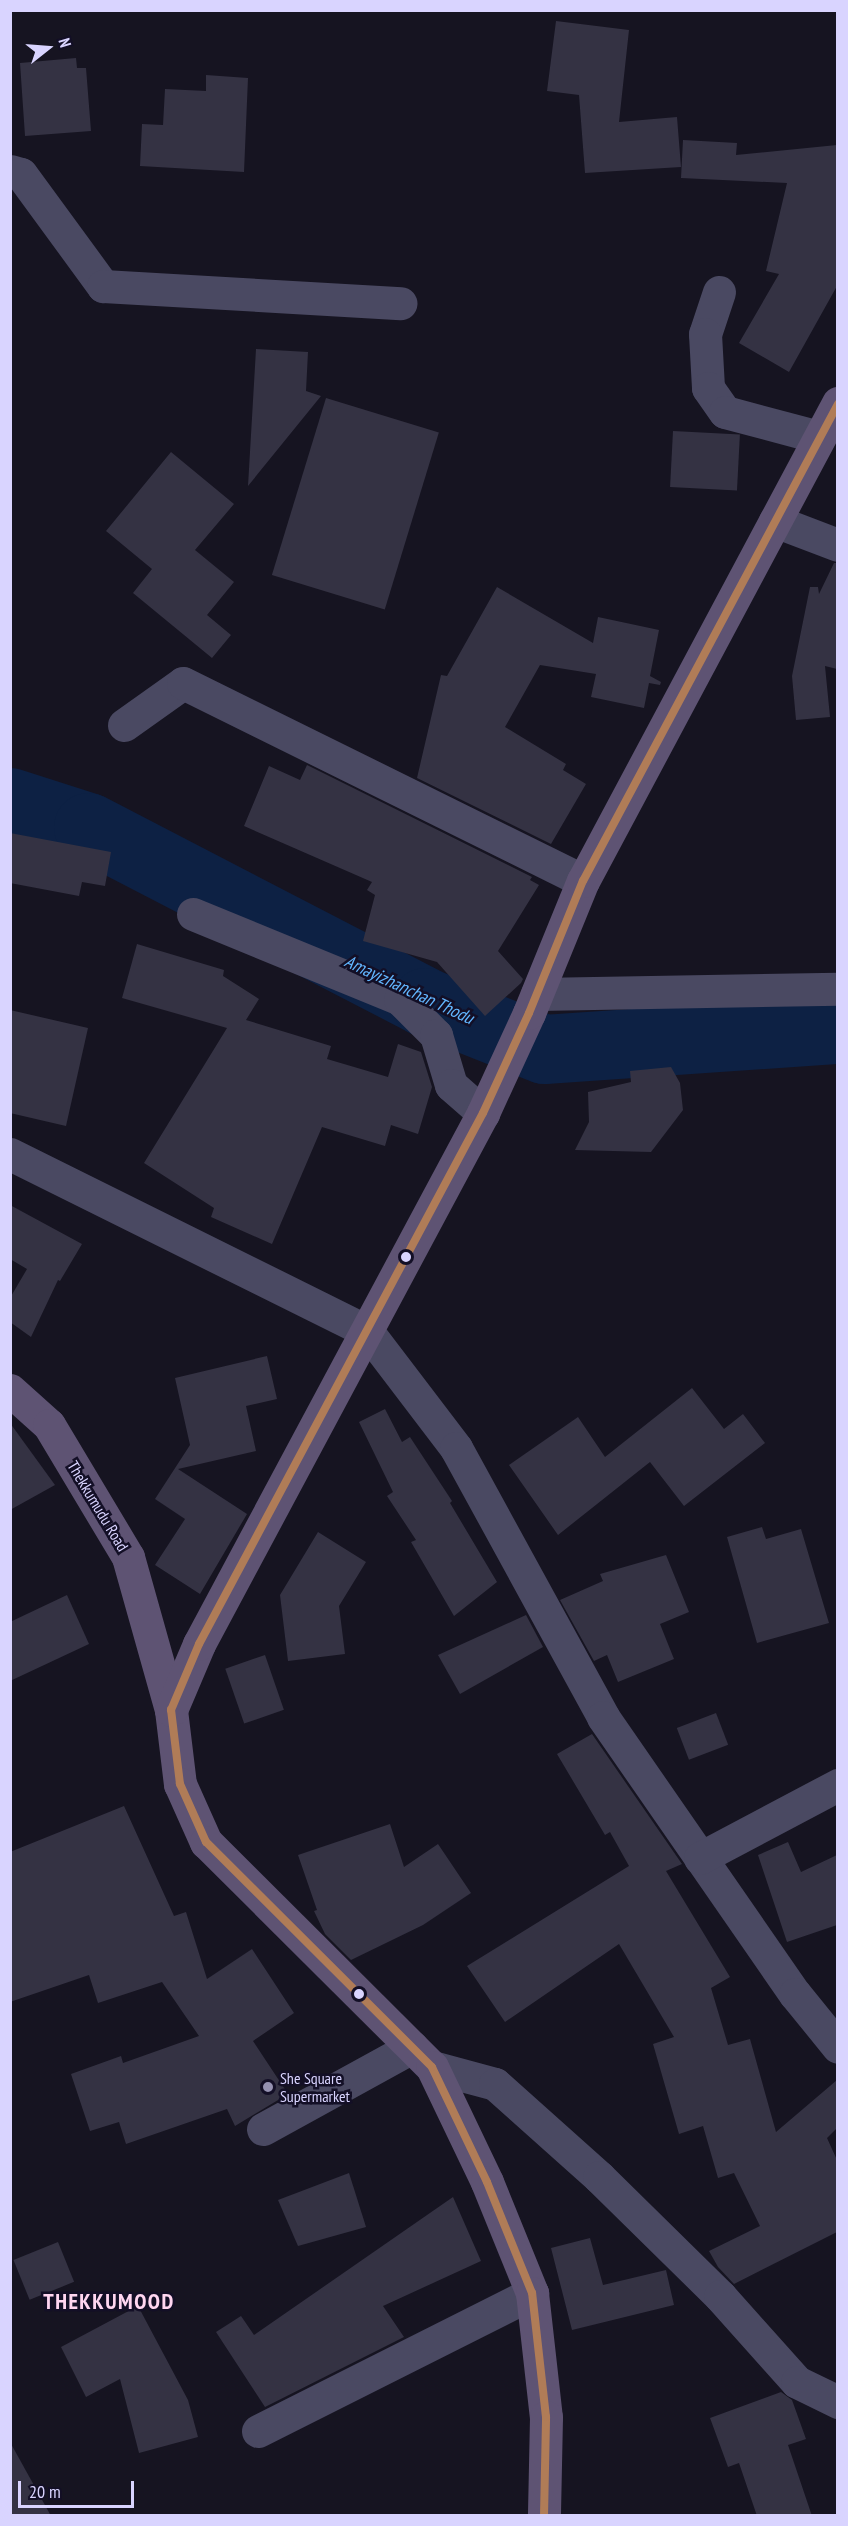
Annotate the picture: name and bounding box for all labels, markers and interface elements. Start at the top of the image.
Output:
north arrow [18,18,78,78]
text: N [54,36,76,50]
water label: Amayizhanchan Thodu [341,951,477,1029]
unlabelled marker [400,1251,412,1263]
street label: Thekkumudu Road [63,1457,133,1555]
unlabelled marker [353,1988,365,2000]
place label: She Square Supermarket [280,2068,350,2106]
marker: She Square Supermarket [261,2080,275,2094]
district label: THEKKUMOOD [43,2289,175,2315]
scale bar [21,2469,136,2507]
text: 20 m [29,2480,61,2503]

